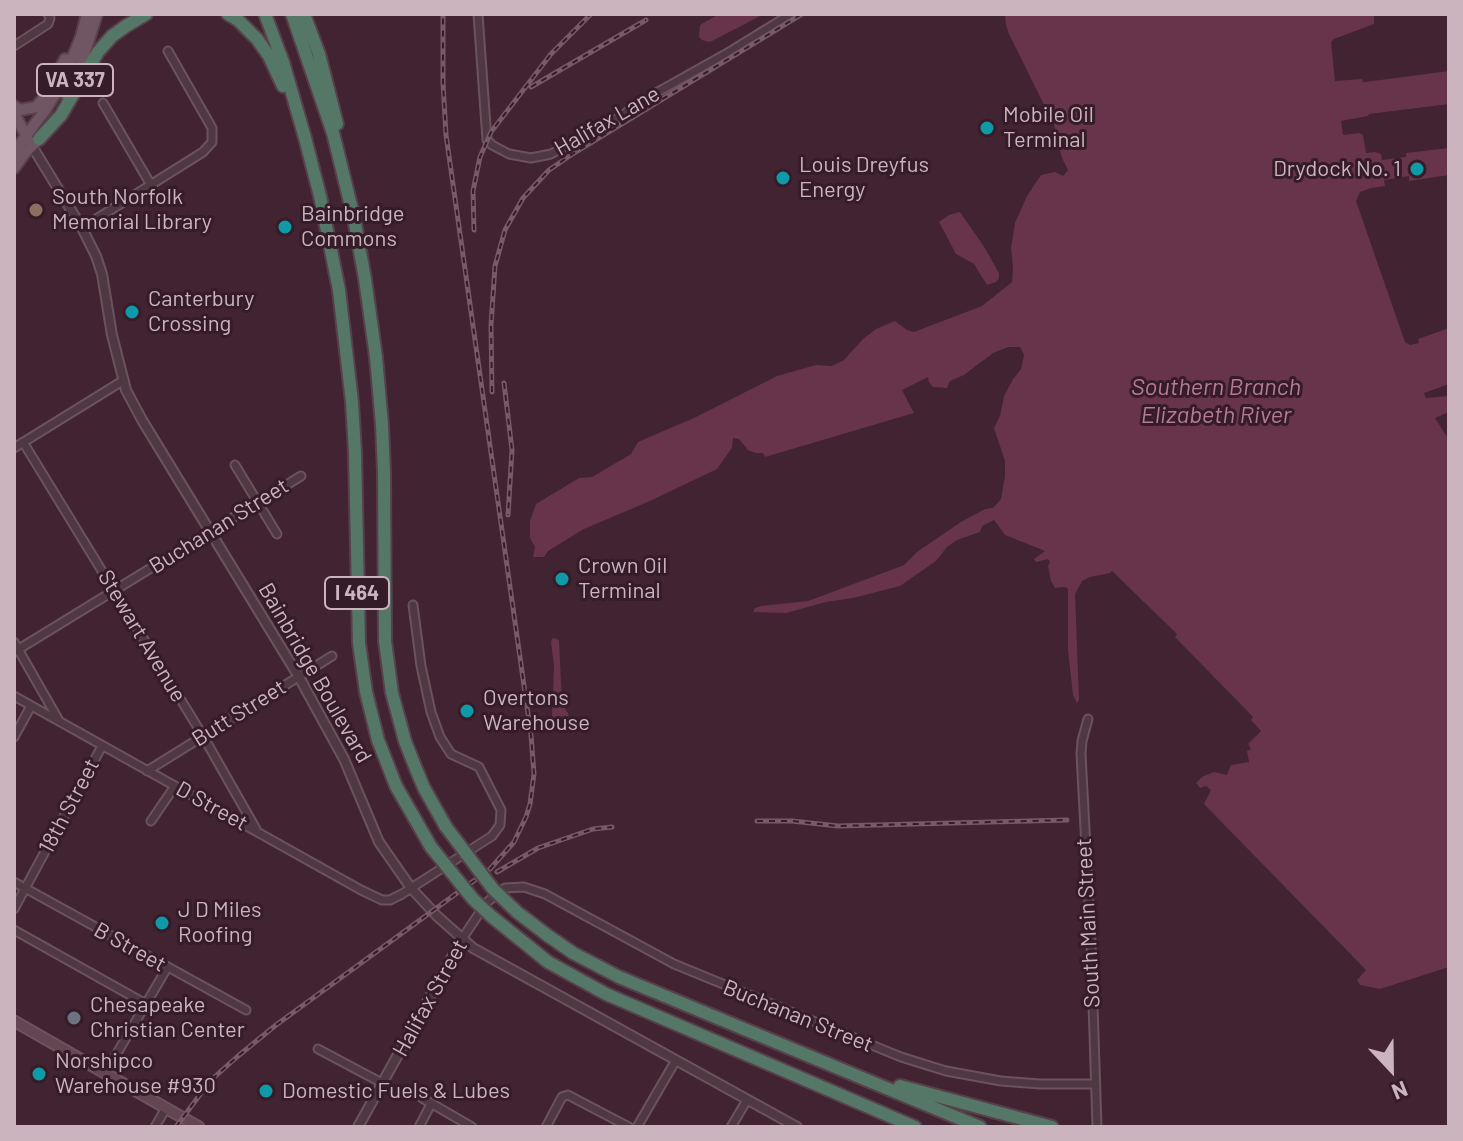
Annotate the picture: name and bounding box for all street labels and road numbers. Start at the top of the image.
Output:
road number: VA 337 [37,64,113,96]
street label: Halifax Lane [550,80,664,162]
street label: Buchanan Street [144,473,294,579]
street label: Stewart Avenue [92,565,192,707]
road number: I 464 [325,577,389,609]
street label: Bainbridge Boulevard [253,578,377,768]
street label: Butt Street [187,674,291,752]
street label: 18th Street [33,754,105,858]
street label: D Street [171,776,253,836]
street label: South Main Street [1070,838,1106,1008]
street label: B Street [89,916,171,978]
street label: Halifax Street [387,935,473,1061]
street label: Buchanan Street [719,974,877,1058]

